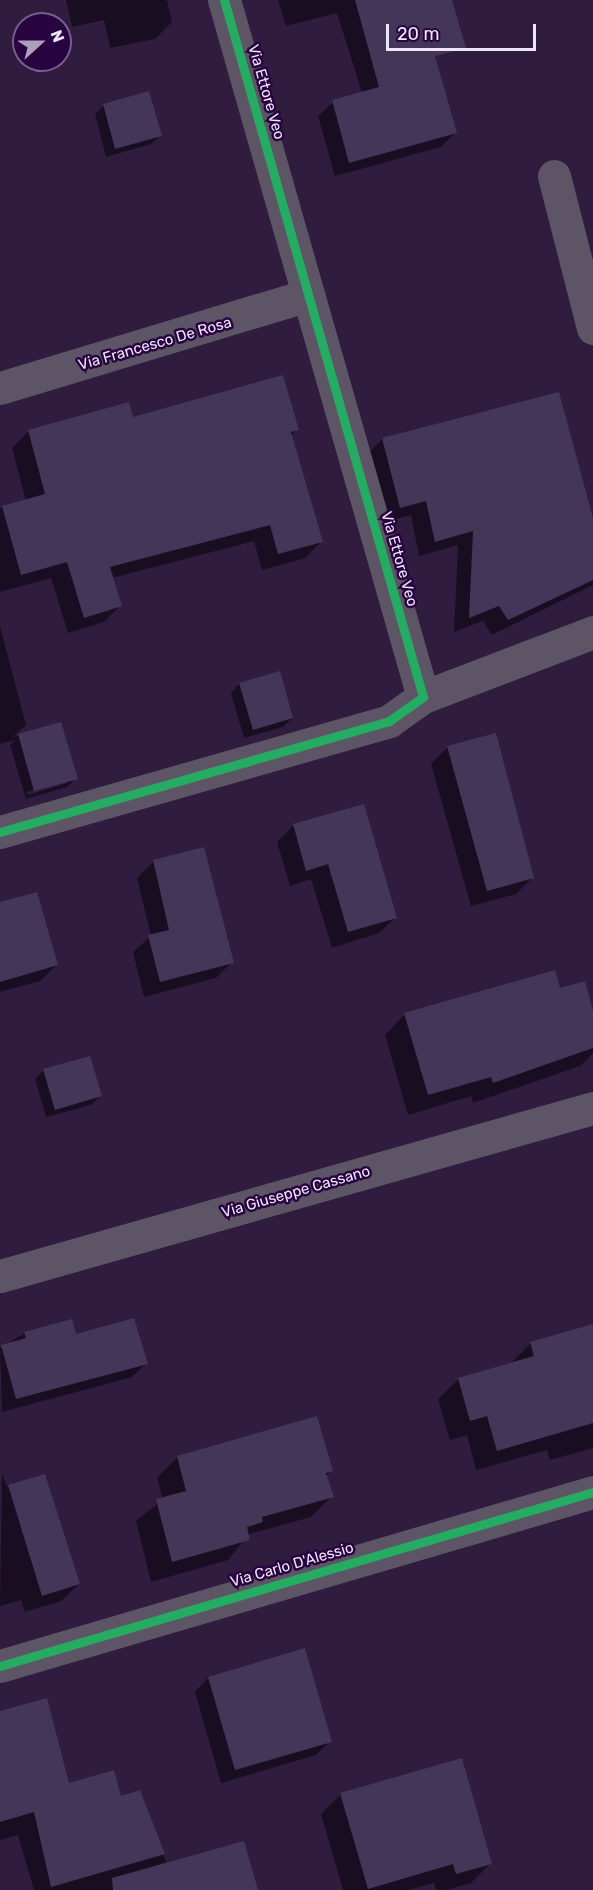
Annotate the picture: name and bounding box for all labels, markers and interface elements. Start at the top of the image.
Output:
north arrow [12,12,72,72]
scale bar [389,12,539,50]
text: 20 m [397,23,439,45]
text: N [46,27,68,45]
street label: Via Ettore Veo [244,42,288,142]
street label: Via Francesco De Rosa [76,314,234,374]
street label: Via Ettore Veo [377,509,421,609]
street label: Via Giuseppe Cassano [220,1162,372,1222]
street label: Via Carlo D'Alessio [228,1539,356,1591]

